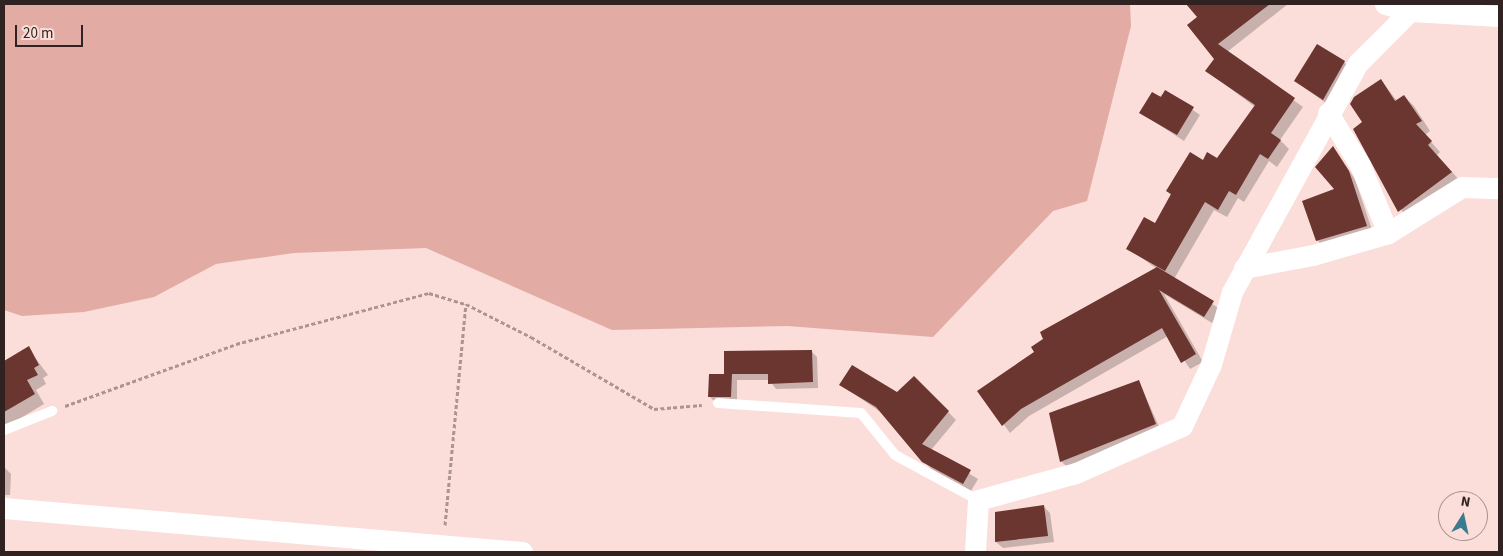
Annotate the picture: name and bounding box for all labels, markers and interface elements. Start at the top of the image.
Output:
scale bar [18,15,85,47]
text: 20 m [23,23,53,44]
north arrow [1438,491,1488,541]
text: N [1459,492,1472,513]

